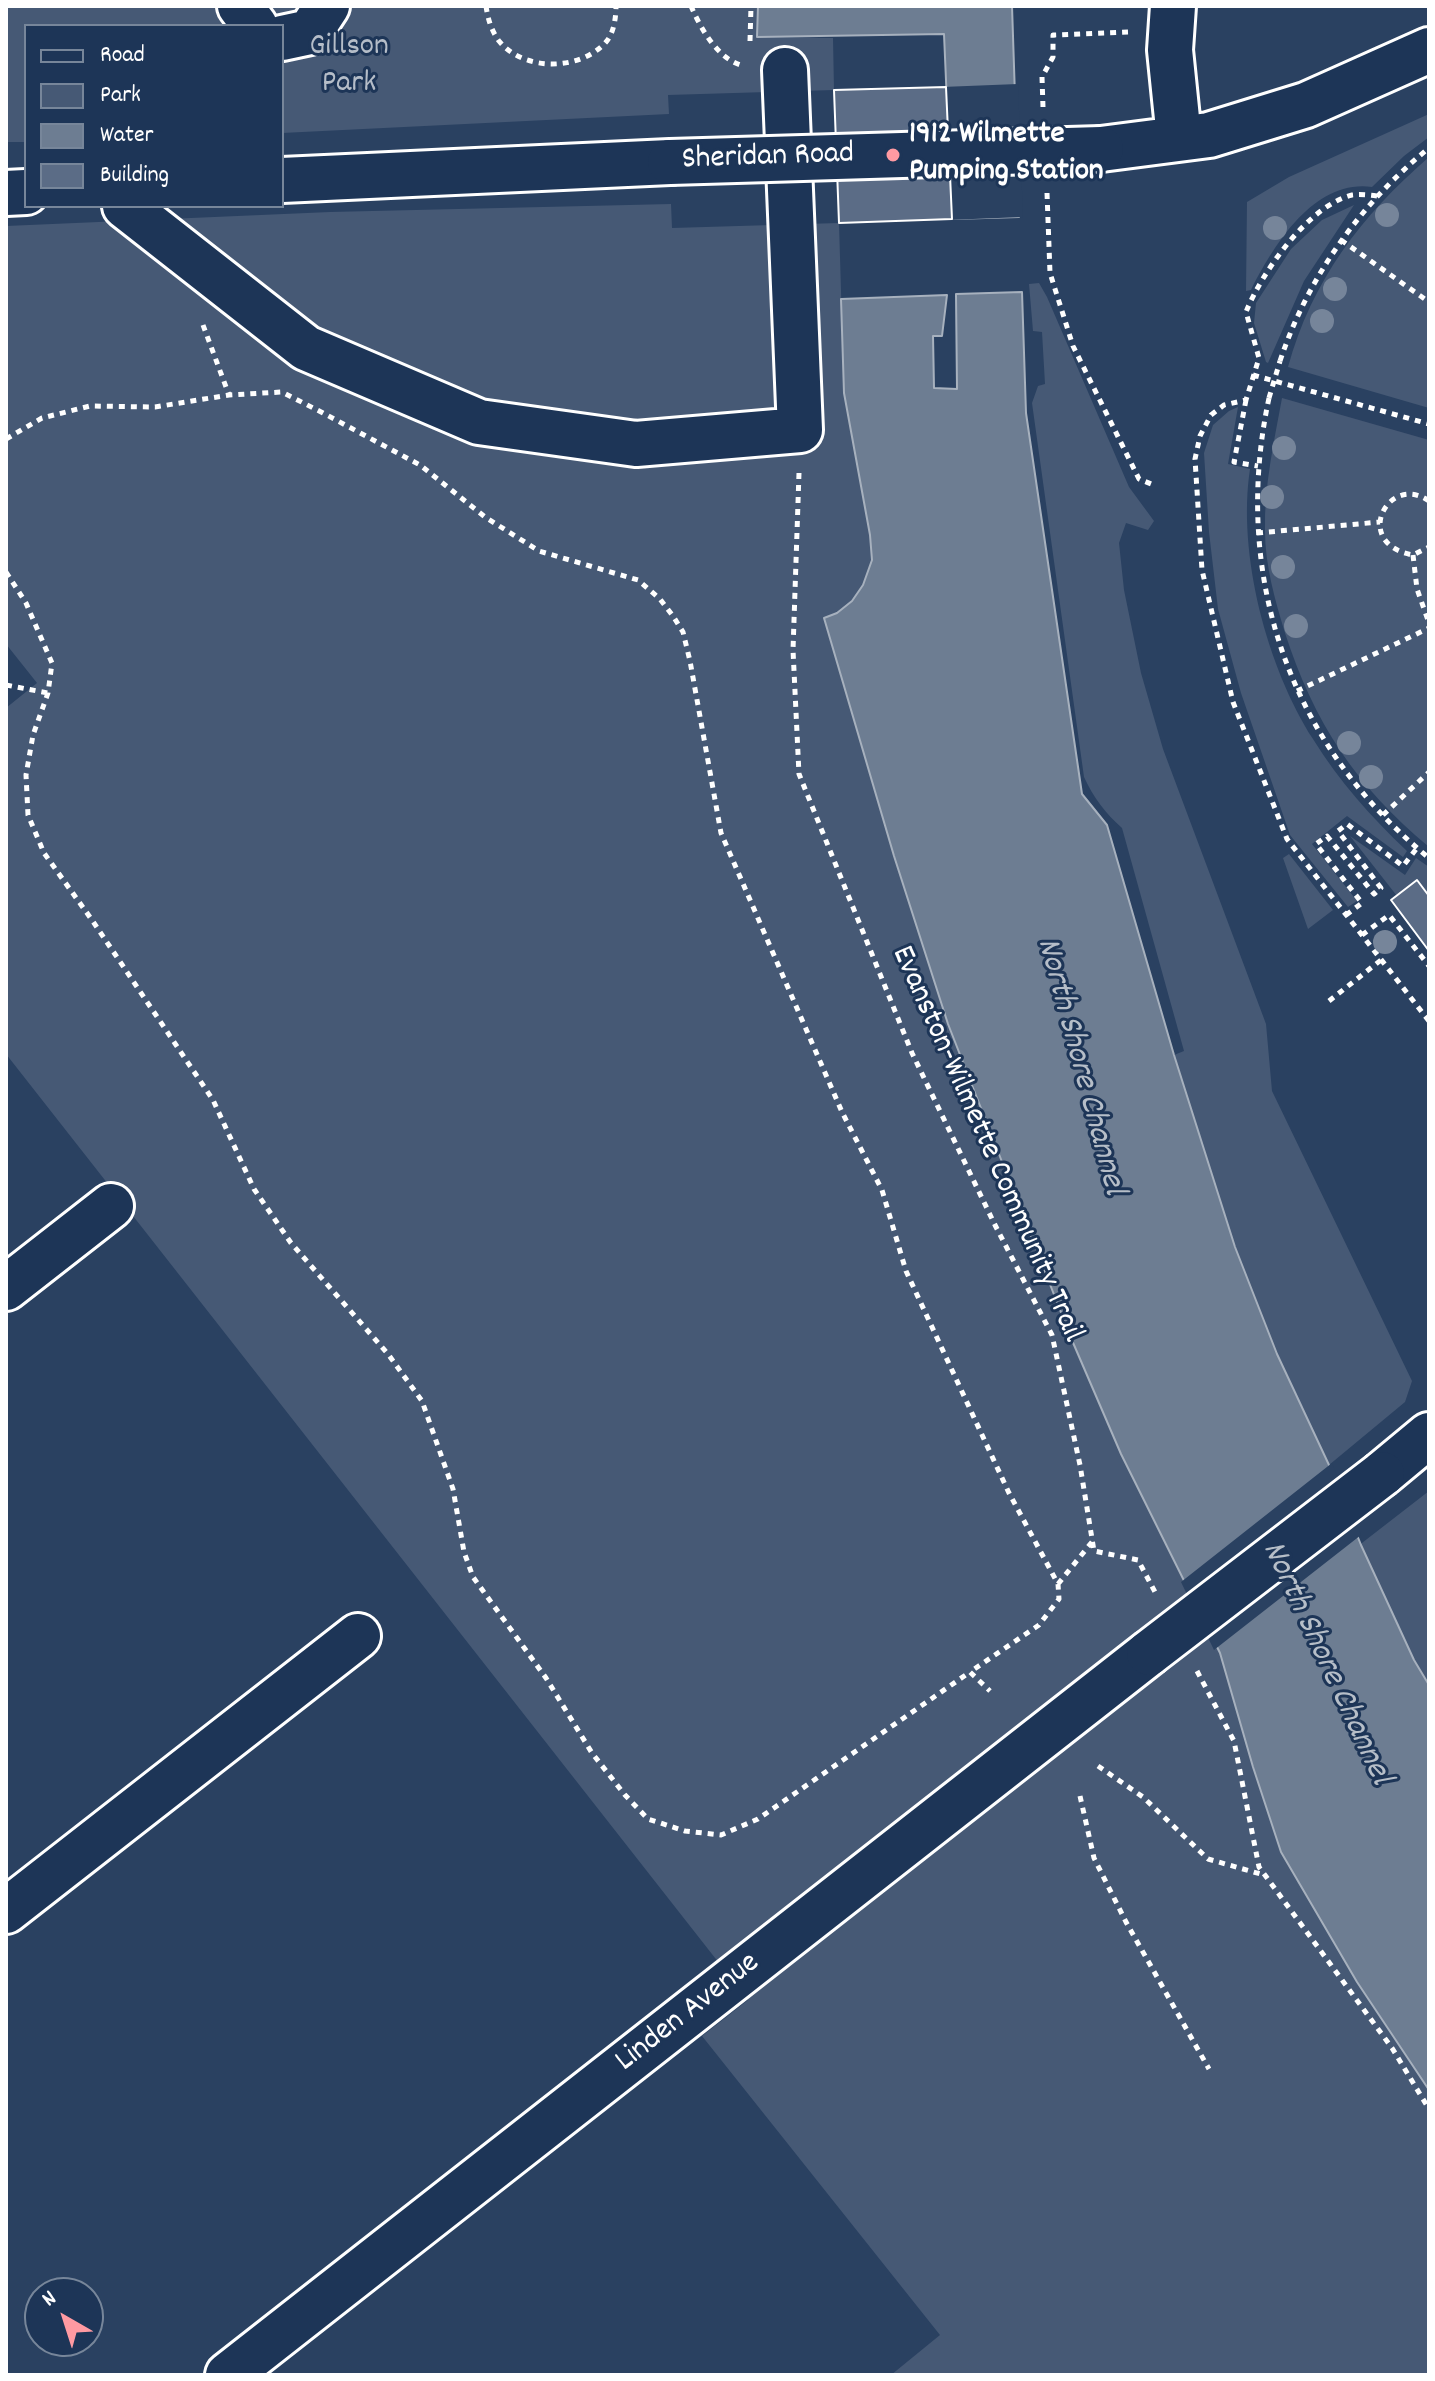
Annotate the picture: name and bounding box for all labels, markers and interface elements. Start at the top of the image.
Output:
legend [24,24,284,208]
park label: Gillson Park [309,30,389,105]
text: Road [100,39,145,73]
text: Park [100,79,141,113]
place label: 1912 Wilmette Pumping Station [909,118,1104,193]
text: Water [100,119,153,153]
street label: Sheridan Road [681,137,855,181]
marker: 1912 Wilmette Pumping Station [884,146,902,164]
text: Building [100,159,169,193]
water label: North Shore Channel [1024,934,1132,1200]
street label: Evanston-Wilmette Community Trail [880,941,1090,1349]
water label: North Shore Channel [1250,1536,1398,1792]
street label: Linden Avenue [609,1946,769,2082]
north arrow [24,2277,104,2357]
text: N [36,2284,64,2315]

